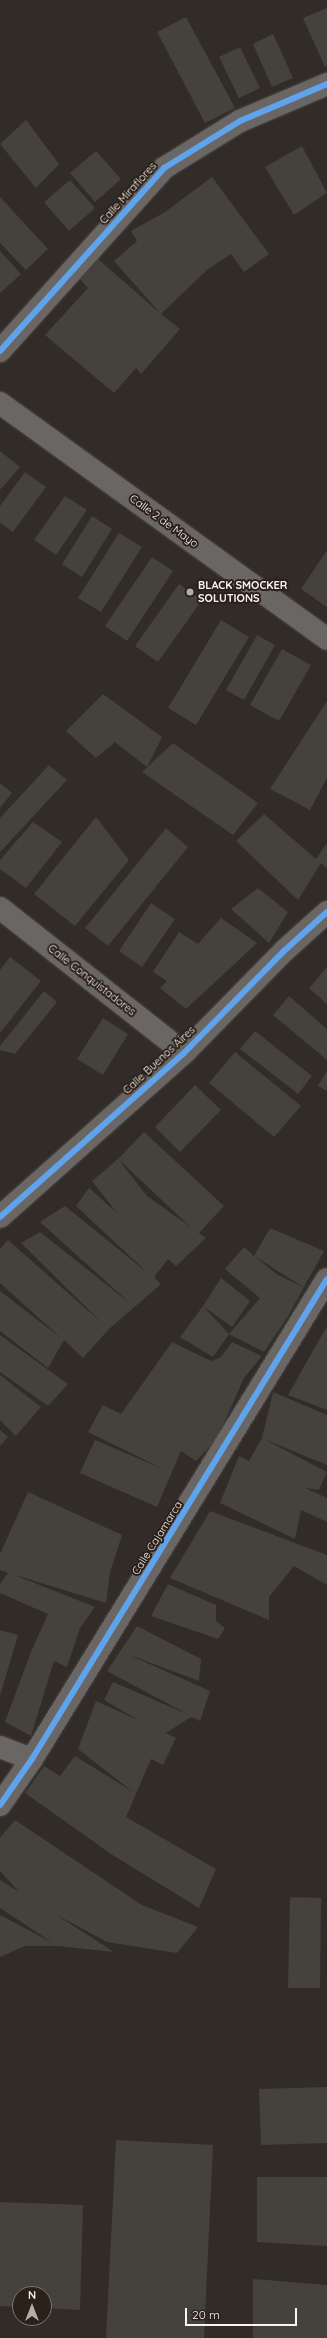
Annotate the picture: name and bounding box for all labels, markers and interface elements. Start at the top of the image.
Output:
street label: Calle Miraflores [97,159,159,227]
street label: Calle 2 de Mayo [127,492,201,550]
place label: BLACK SMOCKER SOLUTIONS [198,579,287,605]
marker: BLACK SMOCKER SOLUTIONS [185,587,195,597]
street label: Calle Conquistadores [45,942,139,1018]
street label: Calle Buenos Aires [120,1023,198,1097]
street label: Calle Cajamarca [129,1499,185,1577]
north arrow [12,2286,52,2326]
text: N [28,2288,36,2302]
scale bar [187,2300,299,2326]
text: 20 m [192,2307,220,2322]

